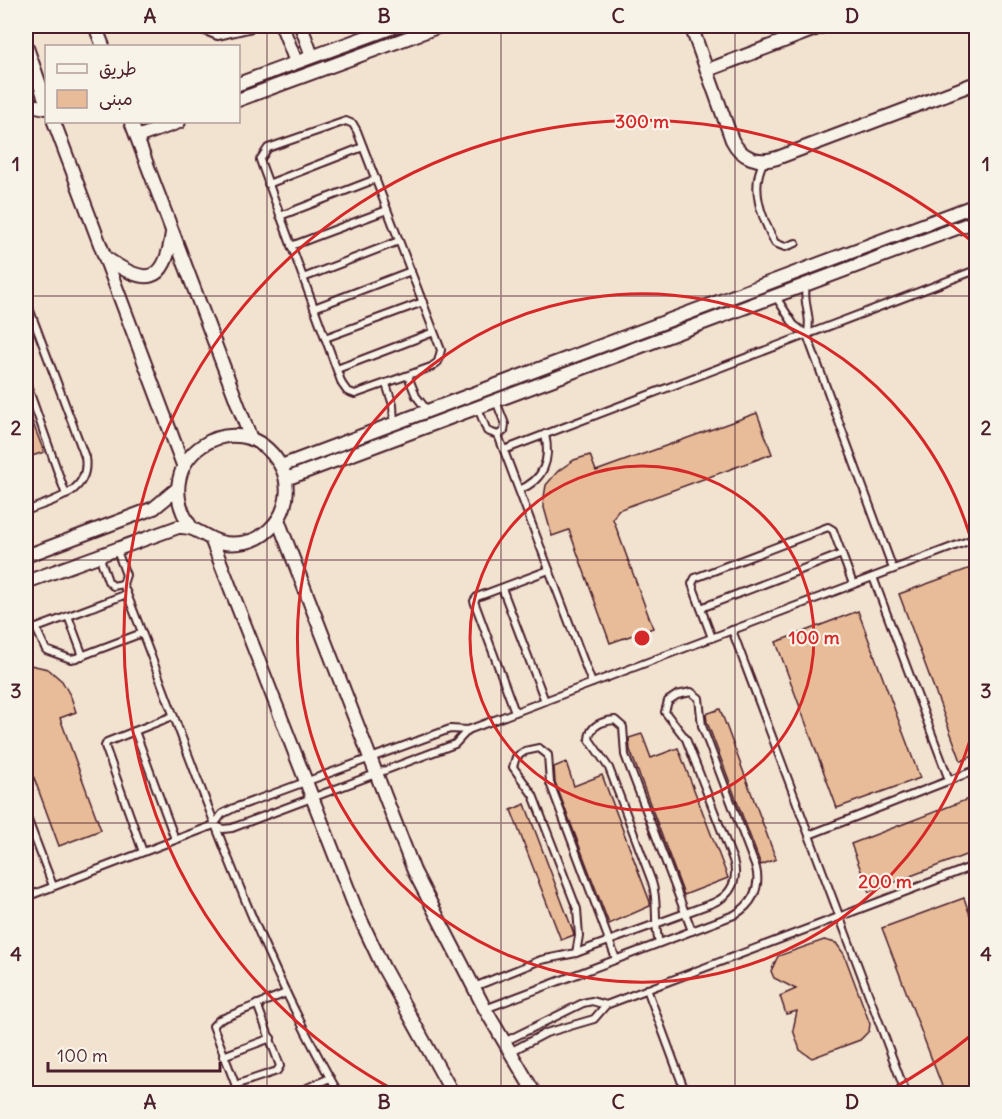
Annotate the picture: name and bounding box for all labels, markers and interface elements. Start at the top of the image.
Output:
text: A [144,3,157,28]
text: B [377,3,391,28]
text: C [611,3,625,28]
text: D [845,3,859,28]
legend [45,45,240,123]
text: طريق [99,57,137,80]
text: مبنى [99,87,133,110]
text: 300 m [615,110,669,133]
text: 1 [12,151,20,176]
text: 1 [982,151,990,176]
text: 2 [11,415,22,440]
text: 2 [981,415,992,440]
text: 100 m [789,626,840,649]
centre of rings [632,628,652,648]
text: 3 [10,678,22,703]
text: 3 [980,678,992,703]
text: 200 m [858,870,912,893]
text: 4 [10,941,22,966]
text: 4 [980,941,992,966]
scale bar [48,1035,220,1073]
text: 100 m [57,1044,108,1067]
text: A [144,1089,157,1114]
text: B [377,1089,391,1114]
text: C [611,1089,625,1114]
text: D [845,1089,859,1114]

